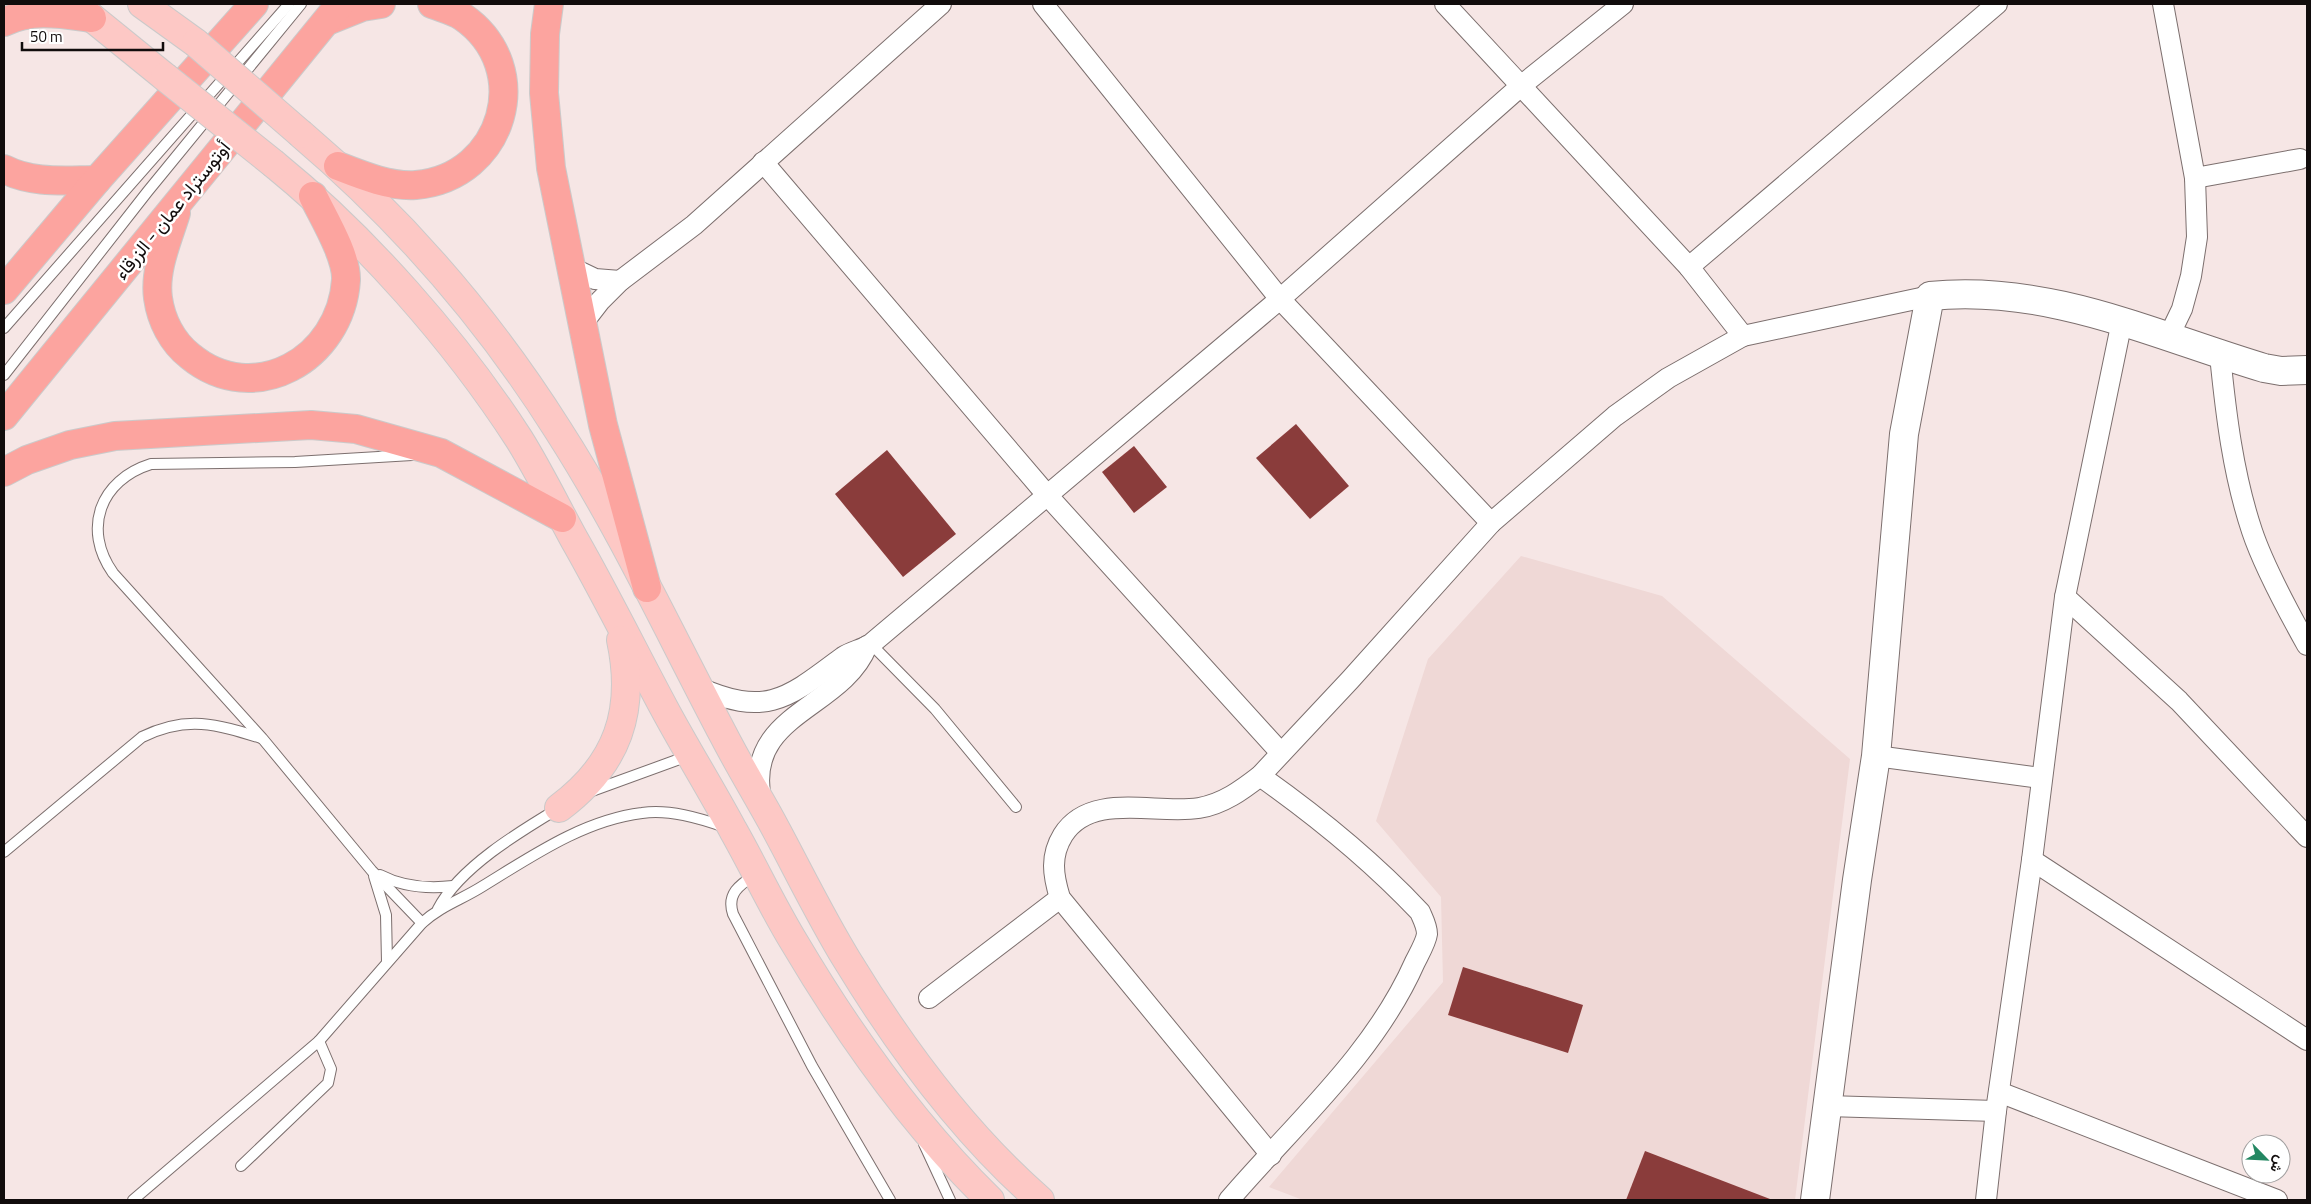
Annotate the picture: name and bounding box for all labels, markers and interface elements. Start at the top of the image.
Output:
scale bar [22,20,164,52]
text: 50 m [30,25,63,48]
street label: أوتوستراد عمان - الزرقاء [106,134,237,285]
north arrow [2241,1134,2291,1184]
text: ش [2265,1153,2291,1177]

